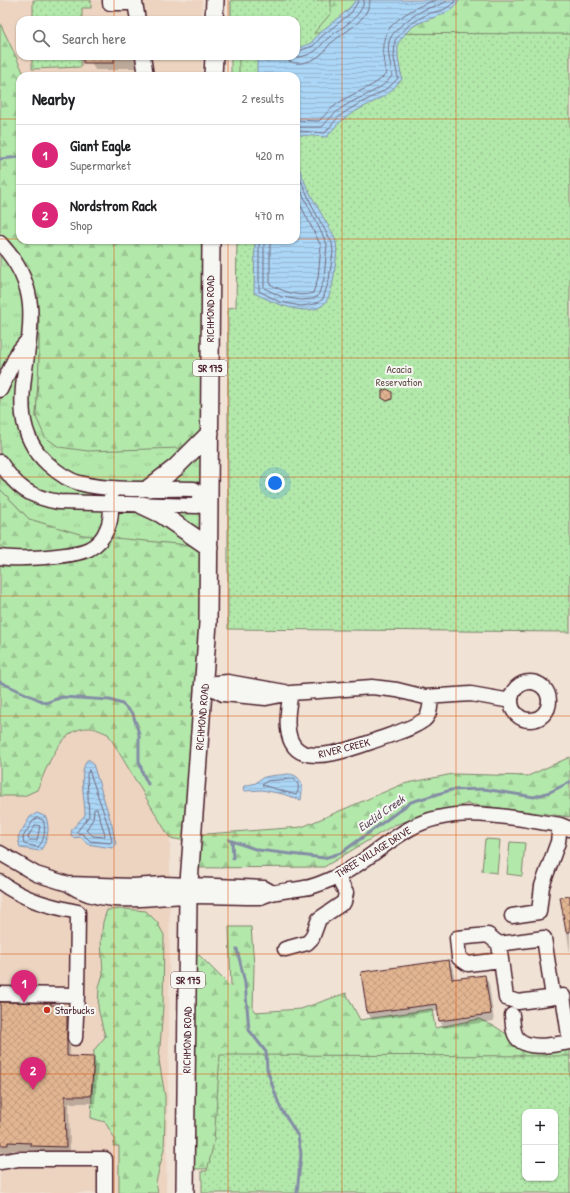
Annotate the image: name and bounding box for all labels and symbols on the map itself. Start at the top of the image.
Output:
street label: RICHMOND ROAD [203,275,217,342]
road number: SR 175 [193,360,227,376]
park label: Acacia Reservation [376,362,422,389]
your location [265,473,285,493]
street label: RICHMOND ROAD [192,682,212,751]
street label: RIVER CREEK [317,735,371,761]
water label: Euclid Creek [354,790,409,835]
street label: THREE VILLAGE DRIVE [333,823,413,881]
pin: 1 [11,970,37,1003]
road number: SR 175 [171,972,205,988]
place label: Starbucks [55,1003,94,1017]
marker: Starbucks [42,1005,52,1015]
street label: RICHMOND ROAD [179,1006,195,1073]
pin: 2 [20,1057,46,1090]

